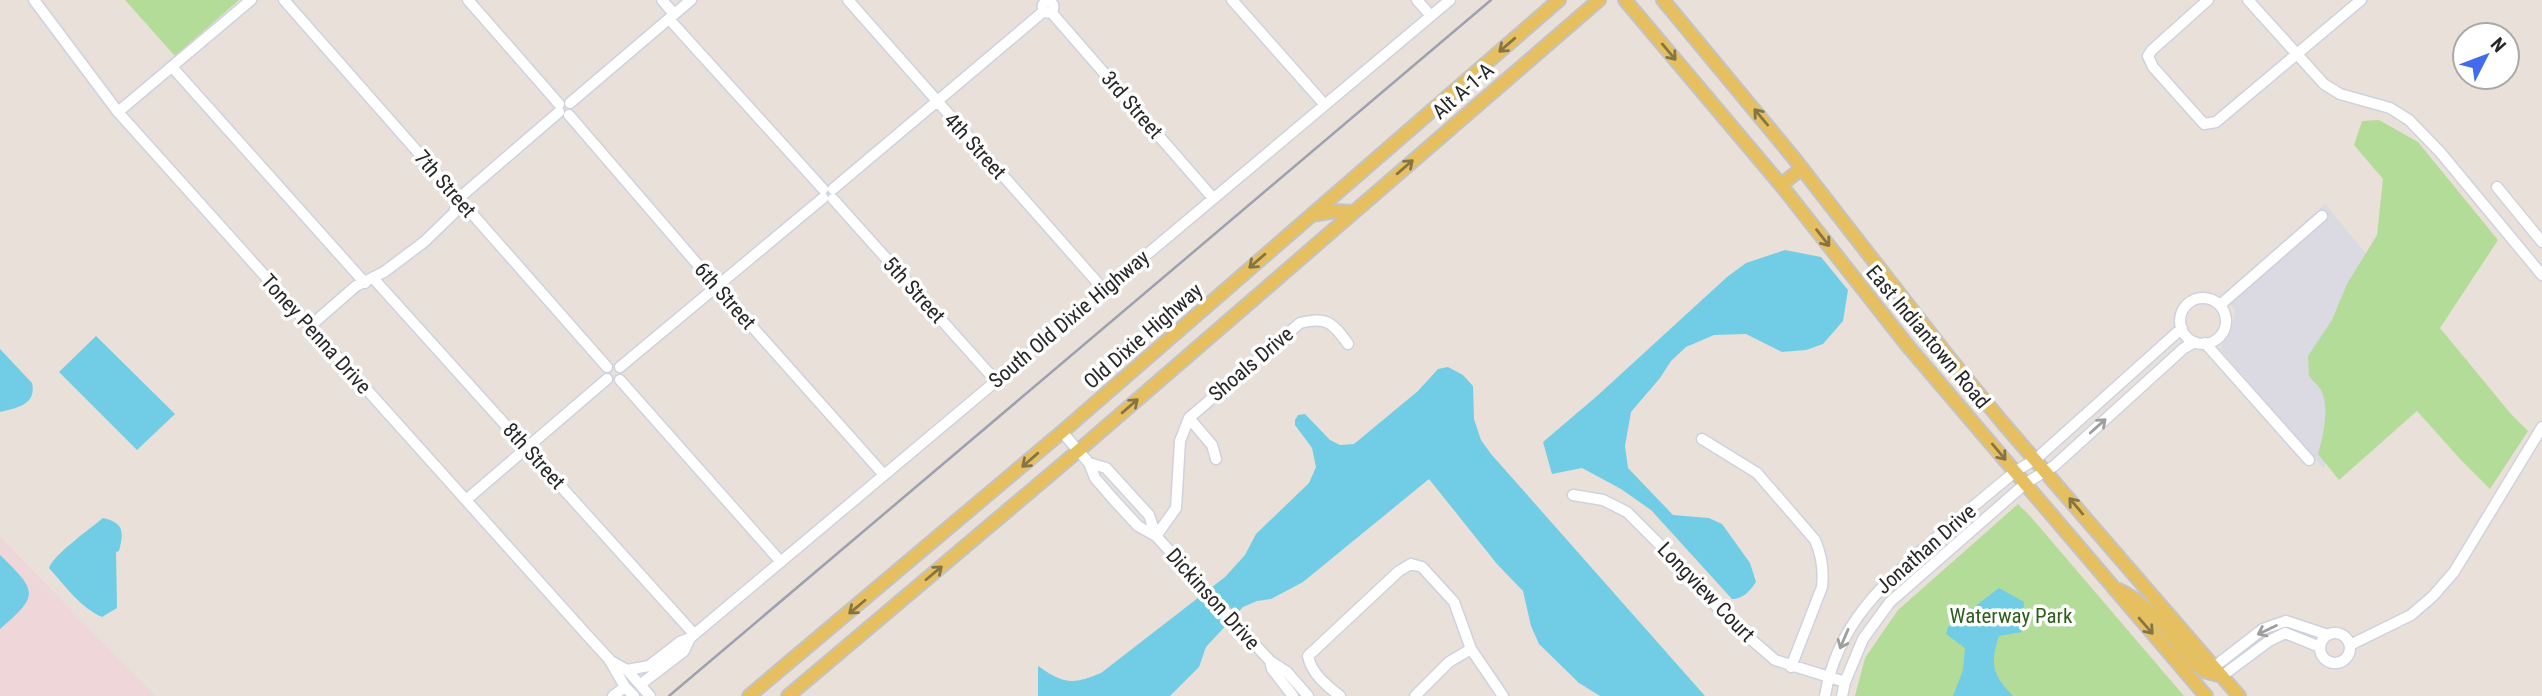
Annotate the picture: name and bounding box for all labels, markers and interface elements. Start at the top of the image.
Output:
north arrow [2451,21,2521,91]
text: N [2486,33,2511,57]
one-way arrow [1498,37,1516,53]
one-way arrow [1661,43,1677,61]
street label: Alt A-1-A [1428,58,1498,124]
street label: 3rd Street [1096,67,1168,143]
street label: 4th Street [939,108,1011,184]
one-way arrow [1753,109,1768,127]
street label: 7th Street [409,146,481,222]
one-way arrow [1395,159,1413,175]
one-way arrow [1816,229,1831,247]
street label: South Old Dixie Highway [984,245,1154,393]
street label: 5th Street [878,252,950,328]
one-way arrow [1248,253,1266,269]
street label: 6th Street [689,258,761,334]
street label: East Indiantown Road [1861,261,1995,413]
street label: Toney Penna Drive [256,269,376,399]
street label: Old Dixie Highway [1079,278,1207,394]
street label: Shoals Drive [1204,322,1298,406]
one-way arrow [1121,398,1139,414]
street label: 8th Street [498,418,570,494]
one-way arrow [2088,418,2106,434]
one-way arrow [1991,442,2007,460]
one-way arrow [1021,452,1039,468]
one-way arrow [2068,497,2084,515]
street label: Jonathan Drive [1871,499,1981,599]
street label: Longview Court [1653,537,1759,647]
street label: Dickinson Drive [1161,543,1265,655]
one-way arrow [924,565,942,581]
one-way arrow [848,599,866,614]
park label: Waterway Park [1950,604,2073,628]
one-way arrow [2138,616,2154,634]
one-way arrow [2257,623,2278,637]
one-way arrow [1837,628,1850,649]

